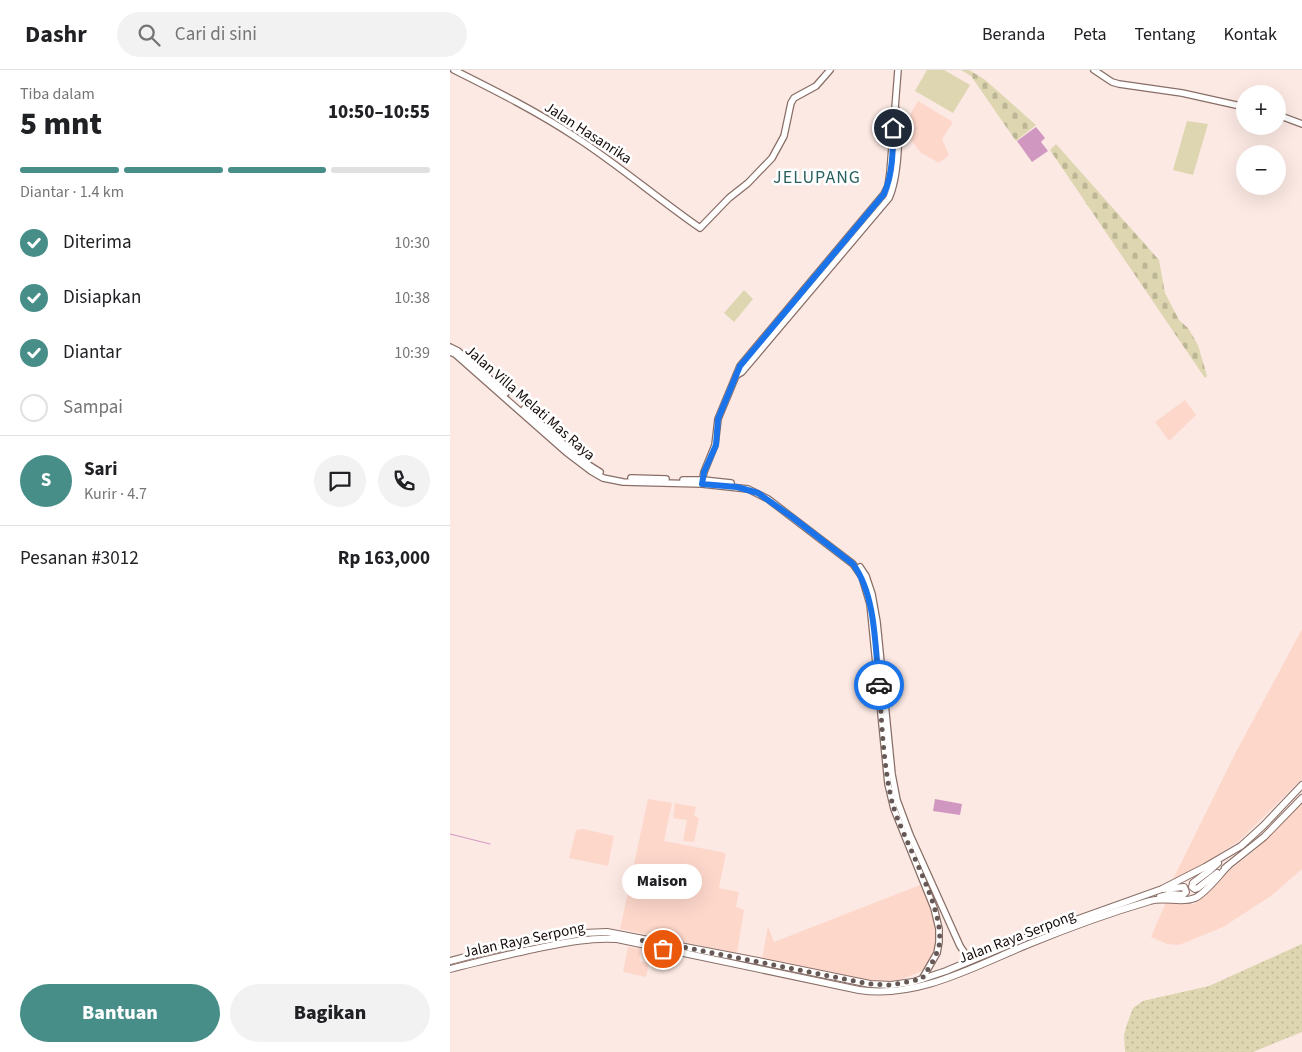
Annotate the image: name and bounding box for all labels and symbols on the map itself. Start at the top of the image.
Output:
street label: Jalan Hasanrika [540,97,636,169]
pin [872,107,914,149]
district label: JELUPANG [773,165,861,190]
street label: Jalan Villa Melati Mas Raya [460,341,600,465]
courier [854,660,904,710]
callout: Maison [623,864,703,899]
street label: Jalan Raya Serpong [956,905,1079,969]
street label: Jalan Raya Serpong [461,917,587,963]
pin [642,928,684,970]

